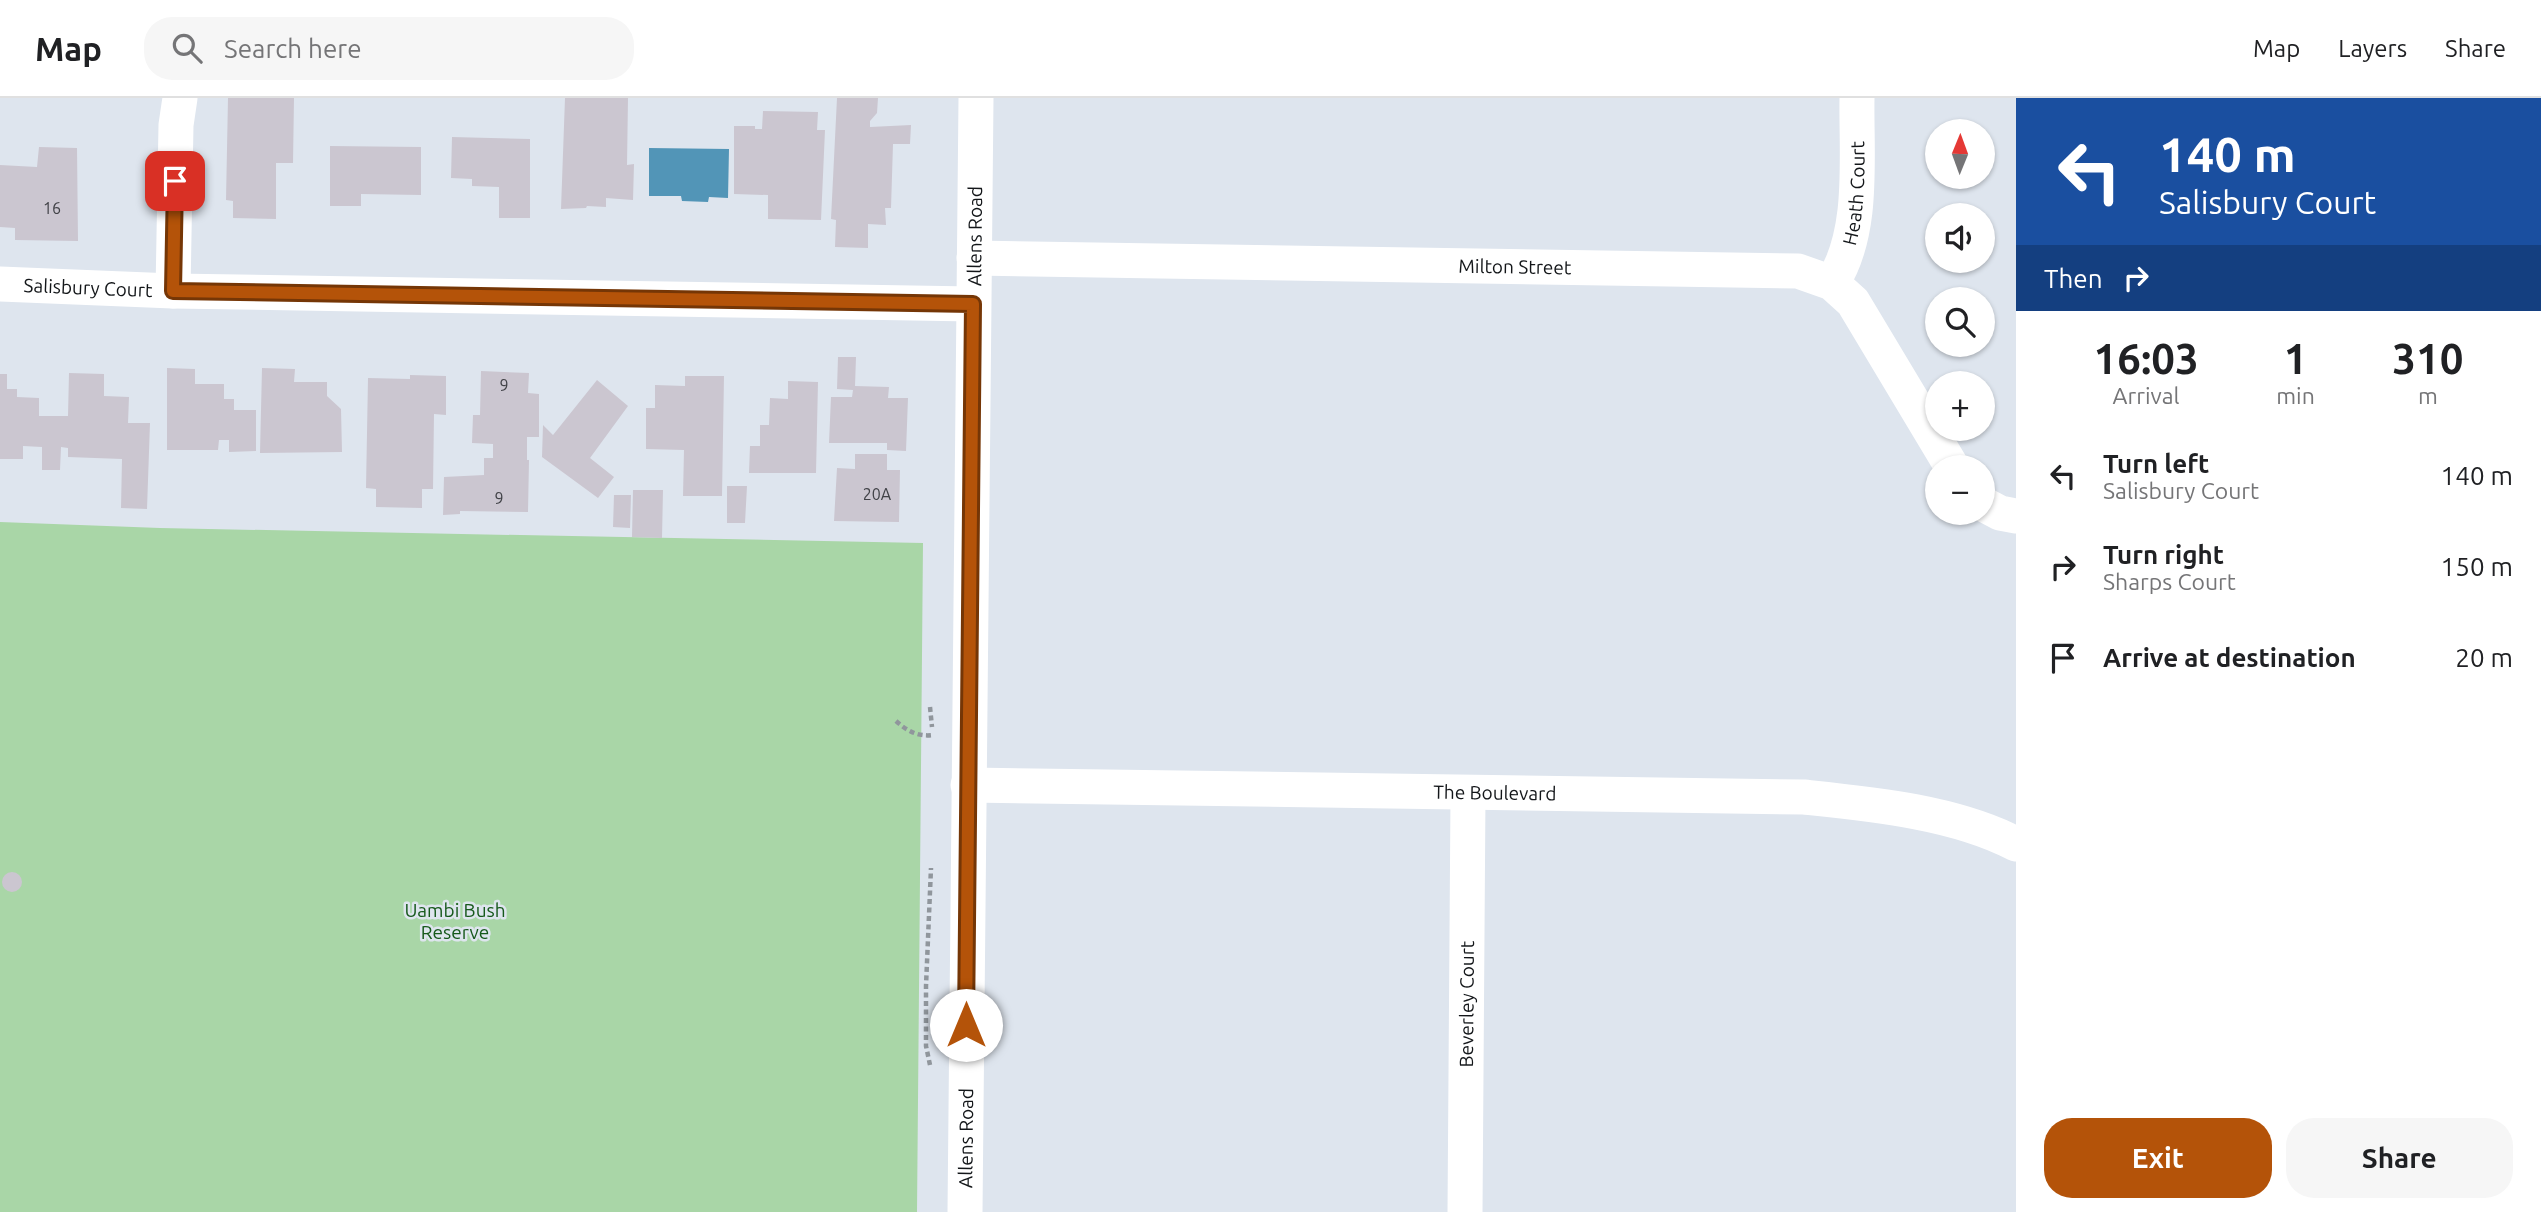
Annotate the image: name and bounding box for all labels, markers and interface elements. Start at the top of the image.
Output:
search box [144,17,634,80]
icon: search [168,29,206,67]
text: Map [35,30,102,67]
text: Search here [224,34,362,63]
text: Map [2253,35,2300,62]
text: Layers [2338,35,2407,62]
text: Share [2445,35,2506,62]
north arrow [1925,119,1995,189]
map controls [1925,119,1995,525]
icon: left [2044,126,2135,217]
text: 140 m [2159,126,2296,181]
street label: Heath Court [1838,140,1868,247]
pin [145,151,205,211]
icon: arrive [156,162,194,200]
text: Salisbury Court [2159,184,2376,220]
street label: Allens Road [963,186,986,286]
house number: 16 [43,199,61,217]
button: sound [1925,203,1995,273]
street label: Milton Street [1458,255,1572,278]
icon: right [2117,259,2155,297]
text: Then [2044,264,2103,293]
street label: Salisbury Court [23,274,153,301]
button: search [1925,287,1995,357]
text: 16:03 [2094,335,2199,382]
text: 1 [2284,335,2307,382]
text: 310 [2392,335,2463,382]
button: + [1925,371,1995,441]
house number: 9 [499,376,509,394]
text: Arrival [2113,383,2180,408]
text: min [2276,383,2315,408]
text: m [2418,383,2438,408]
text: Turn left [2103,449,2209,478]
button: − [1925,455,1995,525]
icon: left [2044,457,2082,495]
text: 140 m [2441,461,2513,490]
text: Salisbury Court [2103,478,2259,503]
house number: 20A [863,485,892,503]
house number: 9 [494,489,504,507]
text: Turn right [2103,540,2224,569]
icon: right [2044,548,2082,586]
text: 150 m [2441,552,2513,581]
text: Sharps Court [2103,569,2236,594]
icon: arrive [2044,639,2082,677]
text: Arrive at destination [2103,643,2356,672]
text: 20 m [2455,643,2513,672]
street label: The Boulevard [1433,781,1557,804]
park label: Uambi Bush Reserve [404,899,506,943]
street label: Beverley Court [1455,940,1478,1067]
position arrow [929,988,1003,1062]
street label: Allens Road [954,1088,977,1188]
button: Exit [2044,1118,2272,1198]
button: Share [2286,1118,2513,1198]

